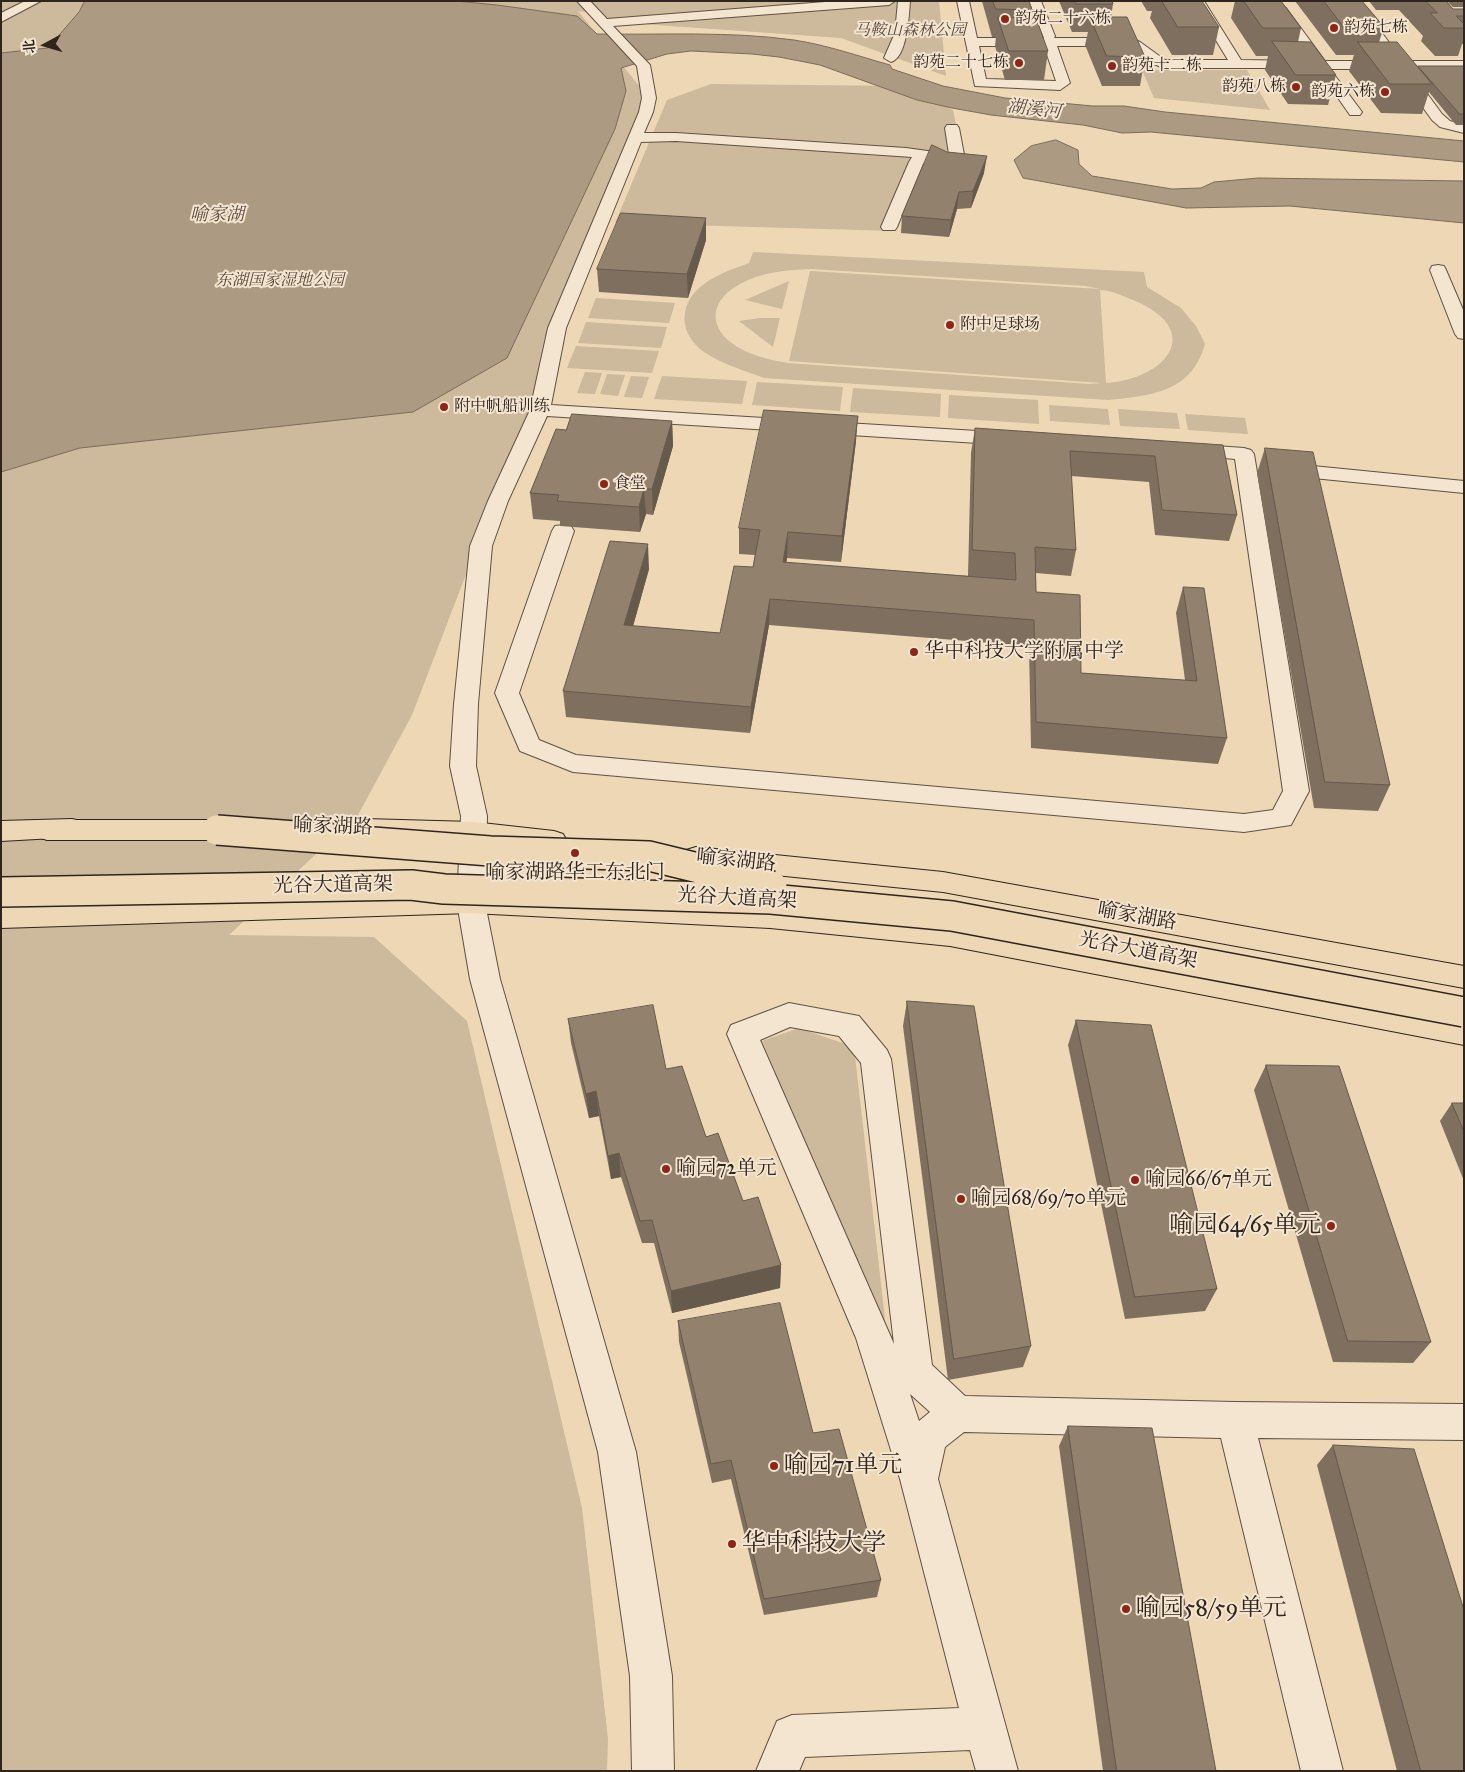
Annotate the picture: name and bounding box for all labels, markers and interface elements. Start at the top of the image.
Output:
place label: 韵苑二十六栋 [1015,9,1111,29]
marker: 韵苑二十六栋 [999,13,1011,25]
place label: 韵苑七栋 [1344,18,1408,38]
north arrow [20,20,70,70]
park label: 马鞍山森林公园 [854,21,966,41]
marker: 韵苑七栋 [1328,22,1340,34]
text: 北 [20,39,39,54]
place label: 韵苑二十七栋 [913,53,1009,73]
place label: 韵苑十二栋 [1122,56,1202,76]
marker: 韵苑二十七栋 [1013,57,1025,69]
marker: 韵苑十二栋 [1106,60,1118,72]
place label: 韵苑八栋 [1222,77,1286,97]
marker: 韵苑八栋 [1290,81,1302,93]
place label: 韵苑六栋 [1311,82,1375,102]
marker: 韵苑六栋 [1379,86,1391,98]
water label: 湖溪河 [1006,96,1062,124]
water label: 喻家湖 [190,205,244,227]
park label: 东湖国家湿地公园 [216,271,344,291]
place label: 附中足球场 [960,315,1040,335]
marker: 附中足球场 [944,319,956,331]
place label: 附中帆船训练 [454,397,550,417]
marker: 附中帆船训练 [438,401,450,413]
place label: 食堂 [614,474,646,494]
marker: 食堂 [598,478,610,490]
place label: 华中科技大学附属中学 [924,640,1124,664]
marker: 华中科技大学附属中学 [908,646,920,658]
street label: 喻家湖路 [293,814,373,840]
street label: 喻家湖路 [695,845,777,877]
marker: 喻家湖路华工东北门 [569,847,581,859]
place label: 喻家湖路华工东北门 [485,861,665,885]
street label: 光谷大道高架 [273,873,393,899]
street label: 光谷大道高架 [676,884,798,914]
street label: 喻家湖路 [1096,898,1178,936]
street label: 光谷大道高架 [1077,928,1199,974]
place label: 喻园72单元 [676,1157,777,1181]
marker: 喻园72单元 [660,1163,672,1175]
place label: 喻园66/67单元 [1145,1168,1272,1192]
marker: 喻园66/67单元 [1129,1174,1141,1186]
place label: 喻园68/69/70单元 [971,1187,1126,1211]
marker: 喻园68/69/70单元 [955,1193,967,1205]
place label: 喻园64/65单元 [1169,1212,1321,1240]
marker: 喻园64/65单元 [1325,1220,1337,1232]
place label: 喻园71单元 [784,1452,902,1480]
marker: 喻园71单元 [768,1460,780,1472]
place label: 华中科技大学 [742,1530,886,1558]
marker: 华中科技大学 [726,1538,738,1550]
place label: 喻园58/59单元 [1136,1595,1286,1623]
marker: 喻园58/59单元 [1120,1603,1132,1615]

